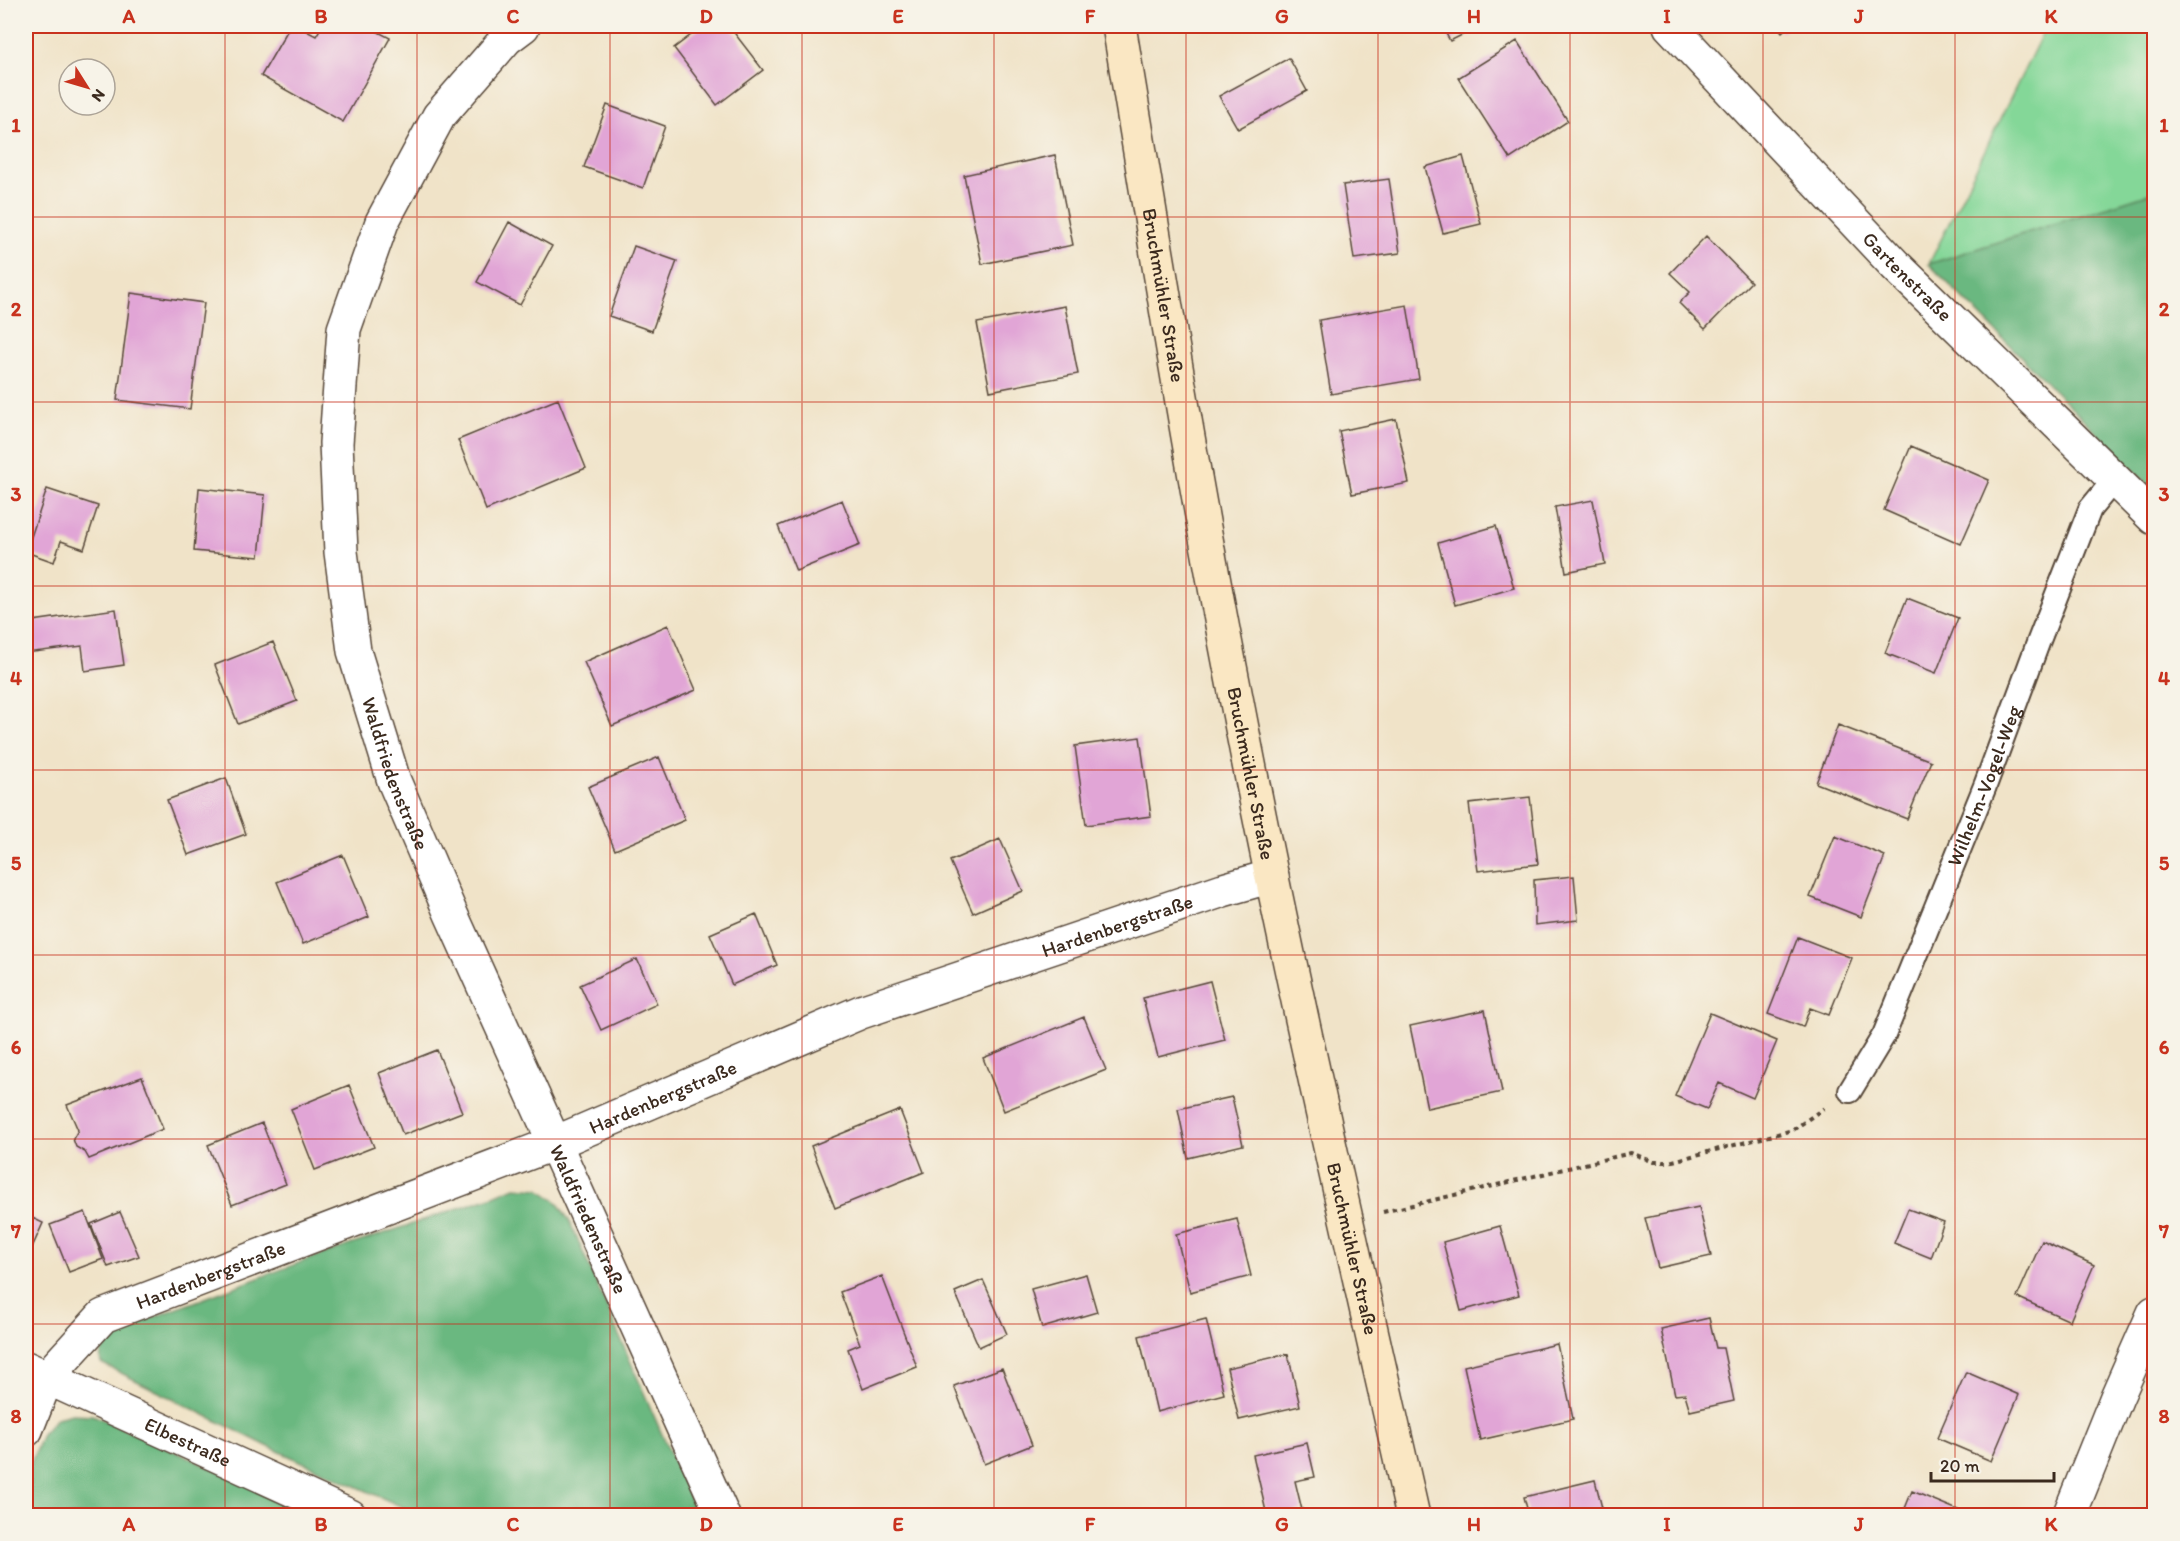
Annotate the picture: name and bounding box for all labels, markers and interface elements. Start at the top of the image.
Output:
text: A [122,4,136,28]
text: B [315,4,328,28]
text: C [507,4,520,28]
text: D [699,4,713,28]
text: E [892,4,904,28]
text: F [1085,4,1096,28]
text: G [1275,4,1289,28]
text: H [1467,4,1481,28]
text: I [1663,4,1671,28]
text: J [1853,4,1864,28]
text: K [2045,4,2059,28]
north arrow [57,57,117,117]
text: N [88,86,109,106]
text: 1 [11,113,21,137]
text: 1 [2159,113,2169,137]
street label: Bruchmühler Straße [1138,206,1190,384]
street label: Gartenstraße [1858,226,1957,326]
text: 2 [11,297,22,321]
text: 2 [2159,297,2170,321]
text: 3 [11,482,22,506]
text: 3 [2159,482,2170,506]
text: 4 [10,666,22,690]
text: 4 [2158,666,2170,690]
street label: Bruchmühler Straße [1222,685,1280,862]
street label: Waldfriedenstraße [357,694,434,854]
street label: Wilhelm-Vogel-Weg [1942,701,2026,870]
text: 5 [11,851,22,875]
text: 5 [2159,851,2170,875]
street label: Hardenbergstraße [1038,889,1196,962]
text: 6 [11,1035,22,1059]
text: 6 [2159,1035,2170,1059]
street label: Hardenbergstraße [585,1055,740,1139]
street label: Waldfriedenstraße [545,1141,633,1297]
street label: Bruchmühler Straße [1322,1160,1384,1337]
text: 7 [10,1219,21,1243]
text: 7 [2158,1219,2169,1243]
street label: Hardenbergstraße [132,1235,289,1314]
text: 8 [11,1404,22,1428]
text: 8 [2159,1404,2170,1428]
street label: Elbestraße [141,1412,235,1472]
scale bar [1931,1445,2054,1483]
text: 20 m [1940,1455,1980,1477]
text: A [122,1512,136,1536]
text: B [315,1512,328,1536]
text: C [507,1512,520,1536]
text: D [699,1512,713,1536]
text: E [892,1512,904,1536]
text: F [1085,1512,1096,1536]
text: G [1275,1512,1289,1536]
text: H [1467,1512,1481,1536]
text: I [1663,1512,1671,1536]
text: J [1853,1512,1864,1536]
text: K [2045,1512,2059,1536]

